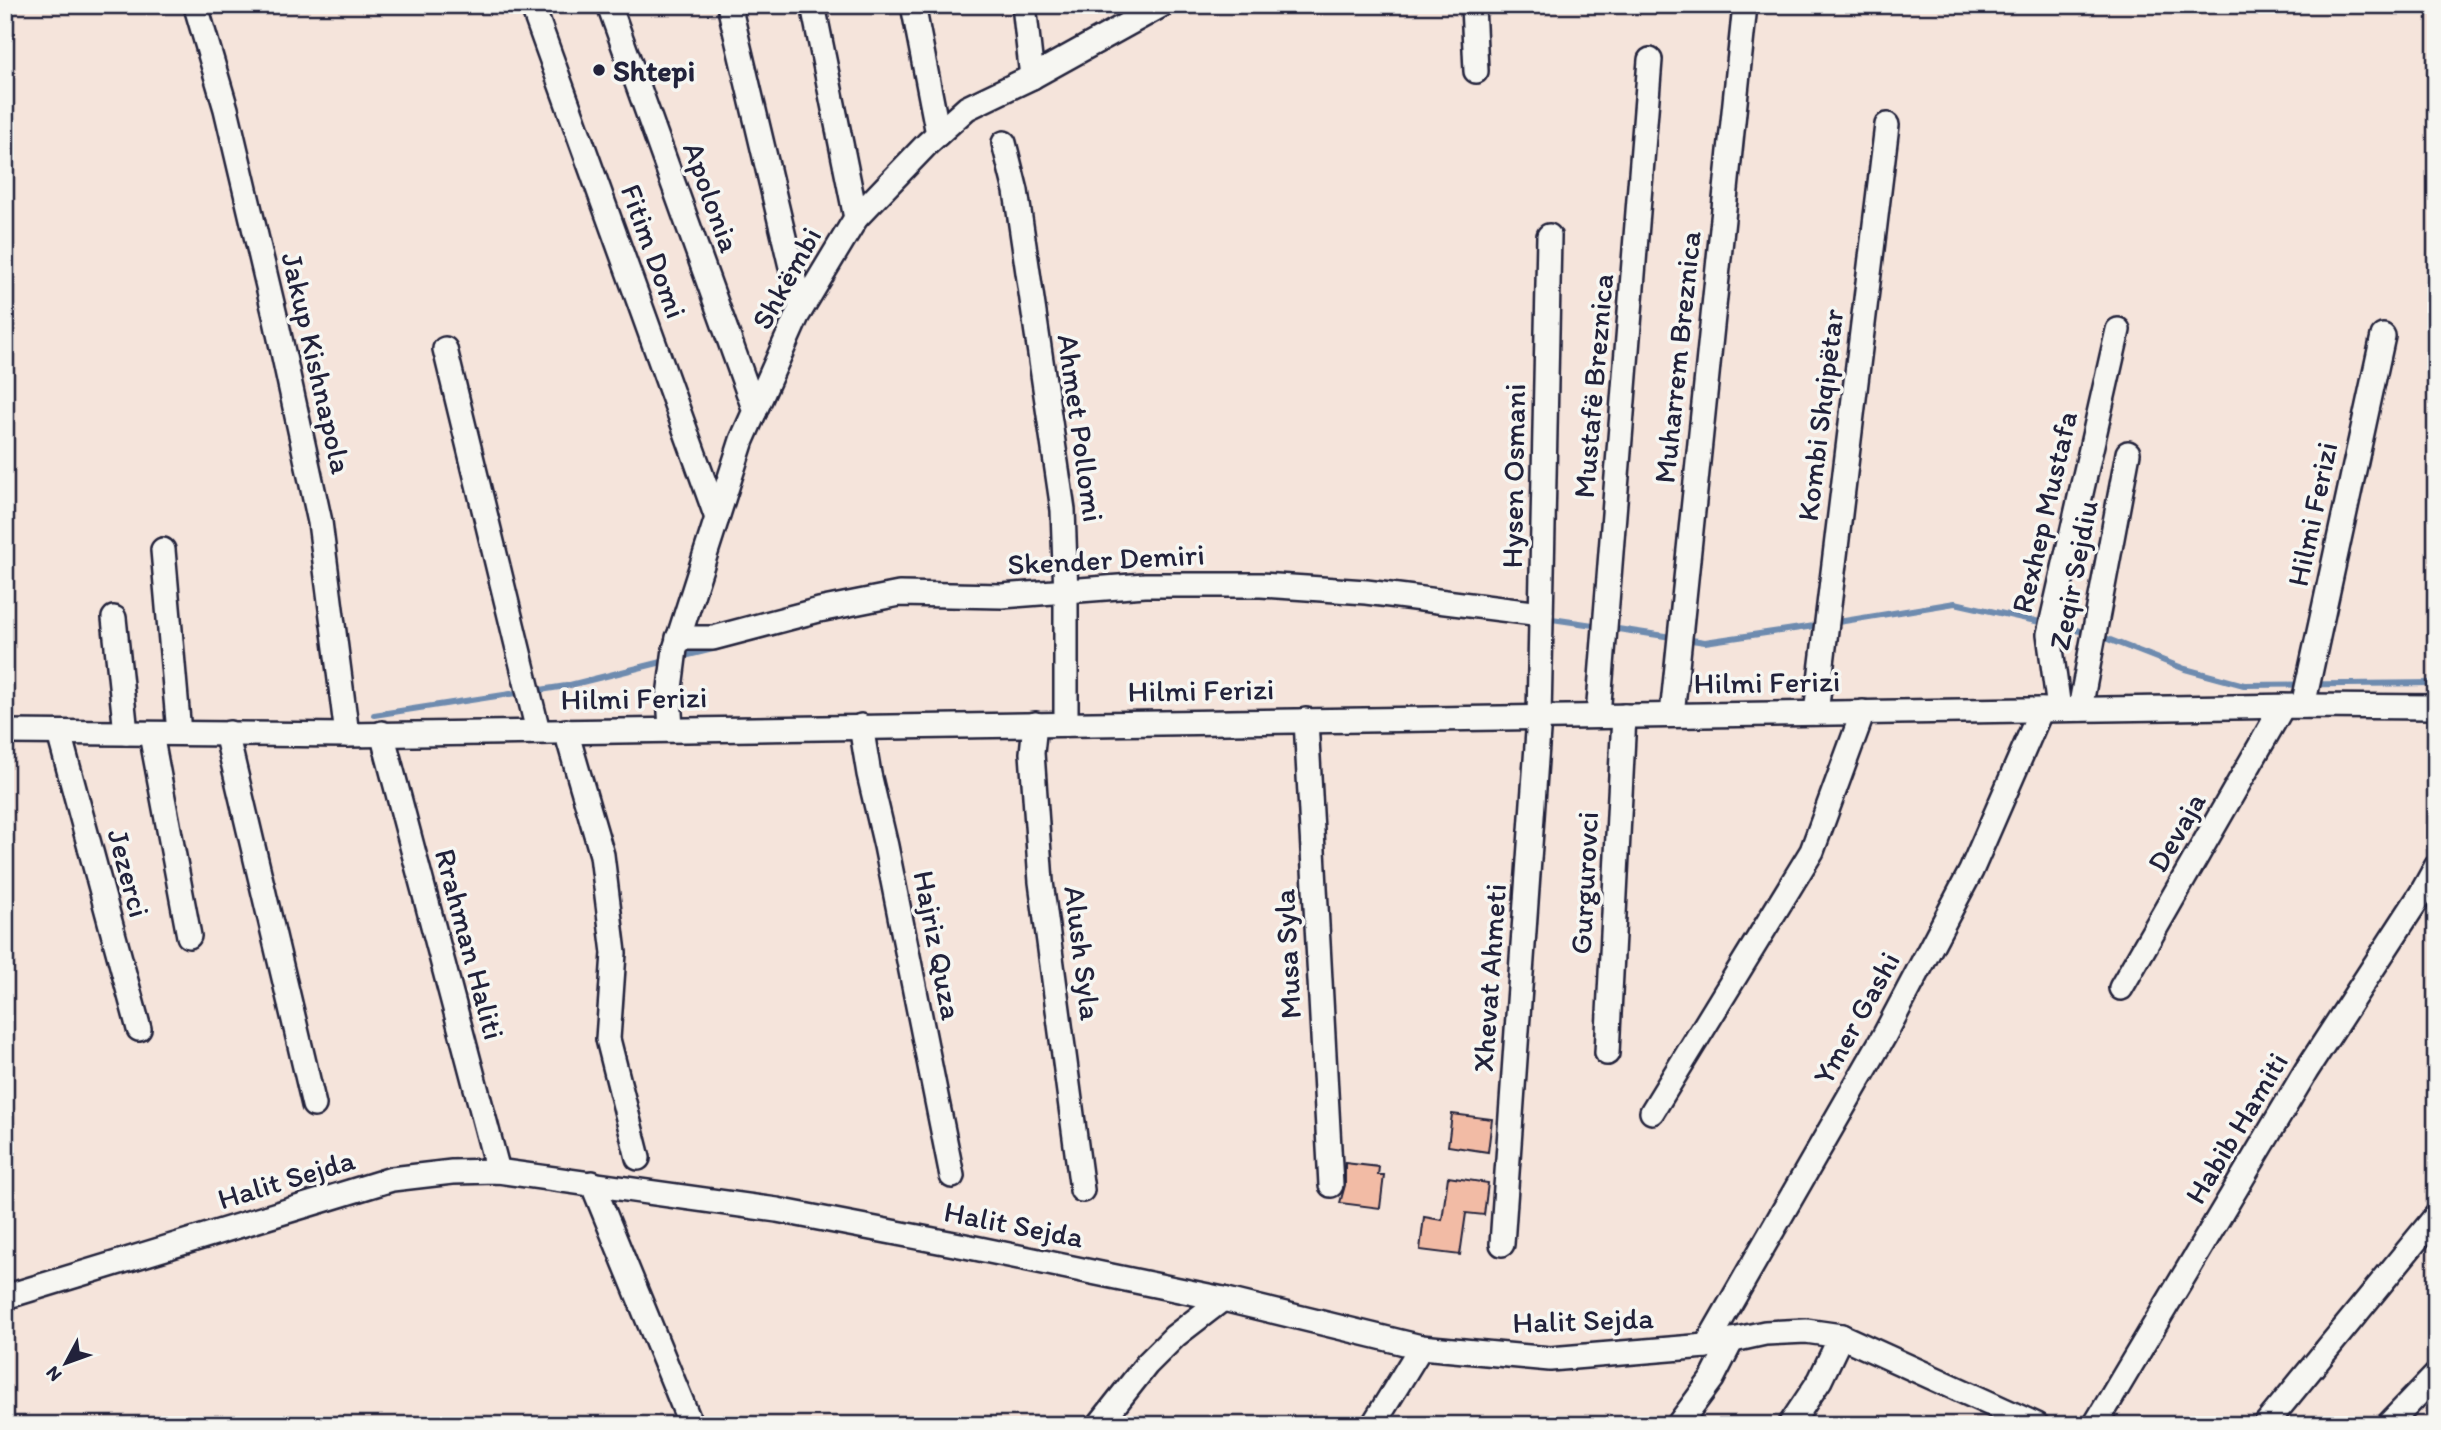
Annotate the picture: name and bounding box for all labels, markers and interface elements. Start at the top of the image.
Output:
place label: Shtepi [613,52,695,89]
marker: Shtepi [591,62,607,78]
street label: Apolonia [675,137,749,257]
street label: Fitim Domi [613,179,695,323]
street label: Shkëmbi [743,220,829,336]
street label: Muharrem Breznica [1645,229,1709,485]
street label: Jakup Kishnapola [274,249,361,478]
street label: Mustafë Breznica [1565,272,1621,500]
street label: Kombi Shqipëtar [1789,307,1851,523]
street label: Ahmet Pollomi [1050,332,1112,524]
street label: Hysen Osmani [1493,383,1533,569]
street label: Rexhep Mustafa [2003,407,2085,616]
street label: Hilmi Ferizi [2279,438,2345,590]
street label: Zeqir Sejdiu [2040,497,2106,653]
street label: Skender Demiri [1006,535,1206,583]
street label: Hilmi Ferizi [1693,662,1841,702]
street label: Hilmi Ferizi [1127,670,1275,710]
street label: Hilmi Ferizi [560,678,708,718]
street label: Devaja [2139,785,2214,878]
street label: Gurgurovci [1562,811,1606,955]
street label: Jezerci [99,825,159,921]
street label: Rrahman Haliti [427,844,513,1044]
street label: Hajriz Quza [905,867,971,1023]
street label: Xhevat Ahmeti [1464,882,1514,1074]
street label: Alush Syla [1056,884,1110,1023]
street label: Musa Syla [1265,888,1309,1020]
street label: Ymer Gashi [1804,945,1908,1091]
street label: Habib Hamiti [2176,1046,2296,1210]
street label: Halit Sejda [213,1141,359,1217]
street label: Halit Sejda [941,1192,1087,1256]
street label: Halit Sejda [1512,1299,1655,1341]
north arrow [32,1328,102,1398]
text: N [41,1361,66,1386]

